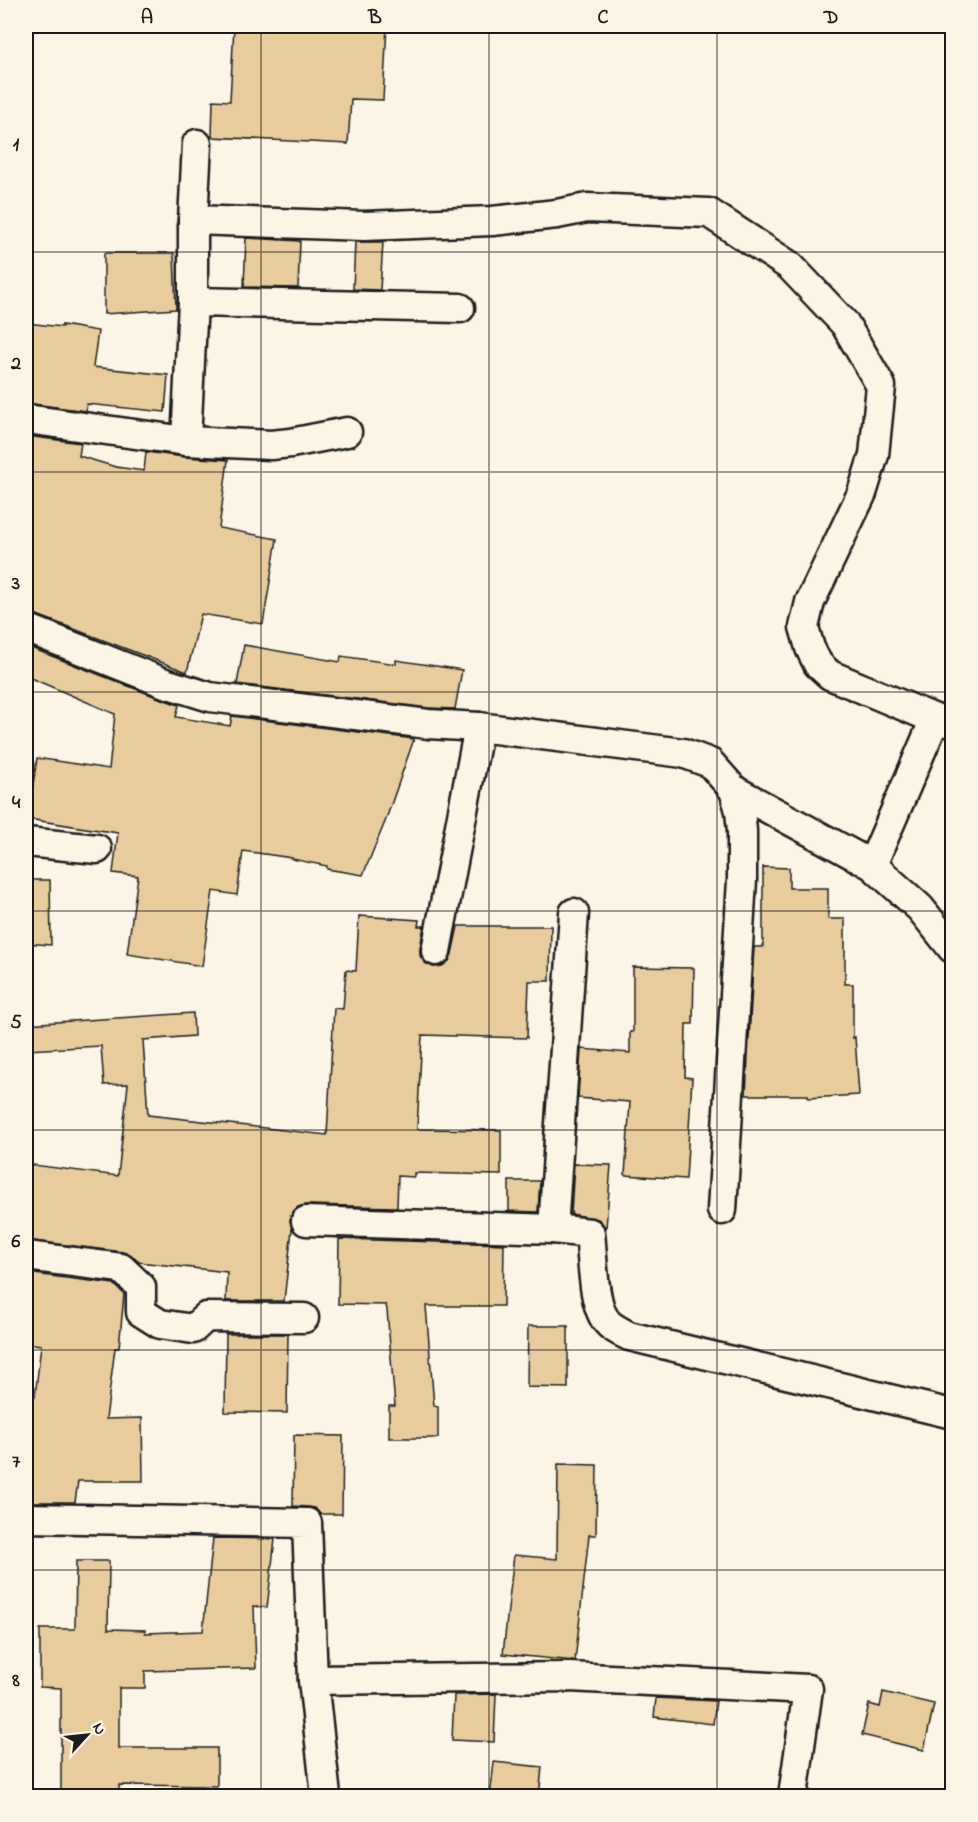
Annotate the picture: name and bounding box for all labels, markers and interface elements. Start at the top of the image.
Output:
text: A [141,4,153,33]
text: B [367,4,382,33]
text: C [598,4,609,33]
text: D [823,4,838,33]
text: 1 [13,131,20,160]
text: 2 [10,350,21,379]
text: 3 [11,570,20,599]
text: 4 [12,789,21,818]
text: 5 [10,1009,22,1038]
text: 6 [12,1228,21,1257]
text: 7 [12,1448,21,1477]
text: 8 [11,1667,20,1696]
north arrow [57,1705,117,1765]
text: N [85,1719,112,1740]

